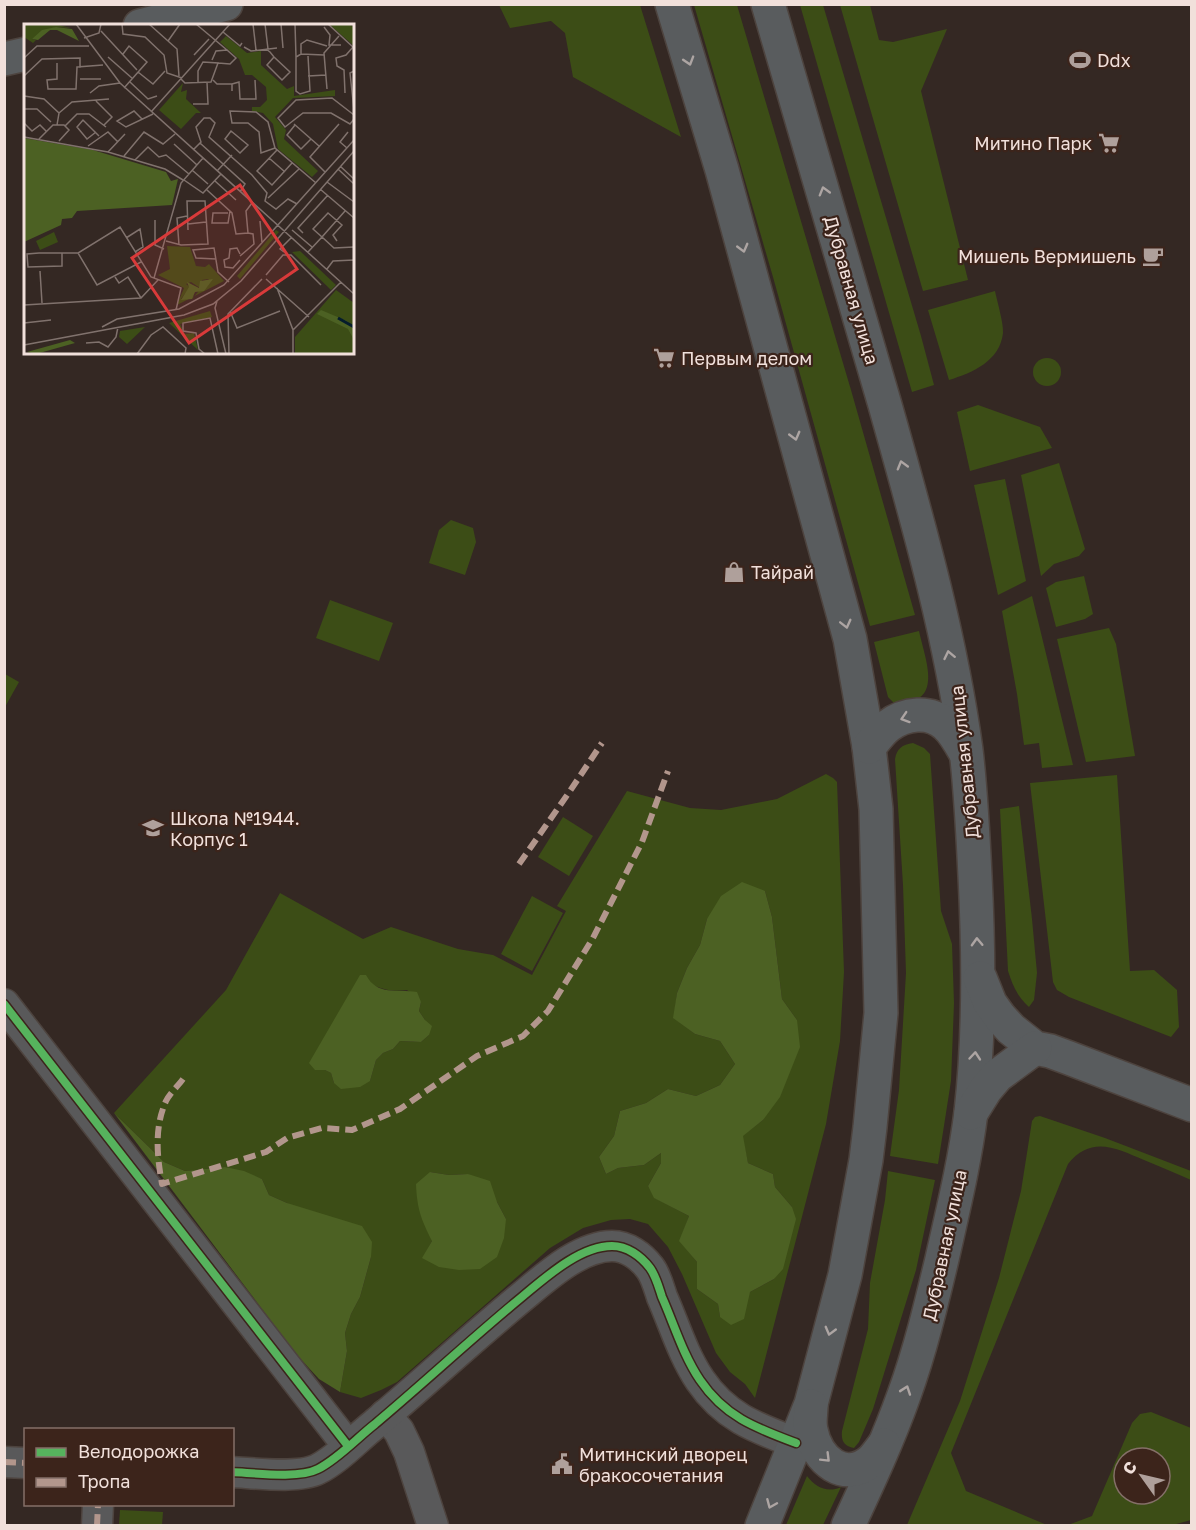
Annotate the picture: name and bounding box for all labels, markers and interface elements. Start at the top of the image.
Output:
inset map [24,24,354,354]
sports icon: Ddx [1068,48,1092,72]
place label: Ddx [1097,49,1131,71]
one-way arrow [682,55,694,66]
supermarket icon: Митино Парк [1097,131,1121,155]
place label: Митино Парк [974,132,1092,154]
one-way arrow [819,186,831,197]
street label: Дубравная улица [820,213,884,367]
one-way arrow [736,242,748,253]
cafe icon: Мишель Вермишель [1141,244,1165,268]
place label: Мишель Вермишель [958,245,1136,267]
supermarket icon: Первым делом [652,346,676,370]
place label: Первым делом [681,347,812,369]
one-way arrow [788,430,800,441]
one-way arrow [897,461,909,471]
shop icon: Тайрай [722,560,746,584]
place label: Тайрай [751,561,814,583]
one-way arrow [839,619,852,629]
one-way arrow [944,650,957,660]
street label: Дубравная улица [945,684,983,840]
one-way arrow [900,711,911,723]
place label: Школа №1944. Корпус 1 [170,807,300,850]
school or university icon: Школа №1944. Корпус 1 [141,816,165,840]
one-way arrow [971,937,984,946]
one-way arrow [968,1052,981,1061]
street label: Дубравная улица [917,1168,971,1322]
one-way arrow [825,1326,838,1336]
one-way arrow [898,1385,911,1396]
legend [24,1428,234,1506]
text: Велодорожка [78,1440,199,1462]
place label: Митинский дворец бракосочетания [579,1443,747,1486]
north arrow [1112,1446,1172,1506]
one-way arrow [819,1451,830,1462]
public building icon: Митинский дворец бракосочетания [550,1452,574,1476]
text: С [1118,1457,1141,1478]
text: Тропа [78,1470,130,1492]
one-way arrow [766,1497,778,1508]

